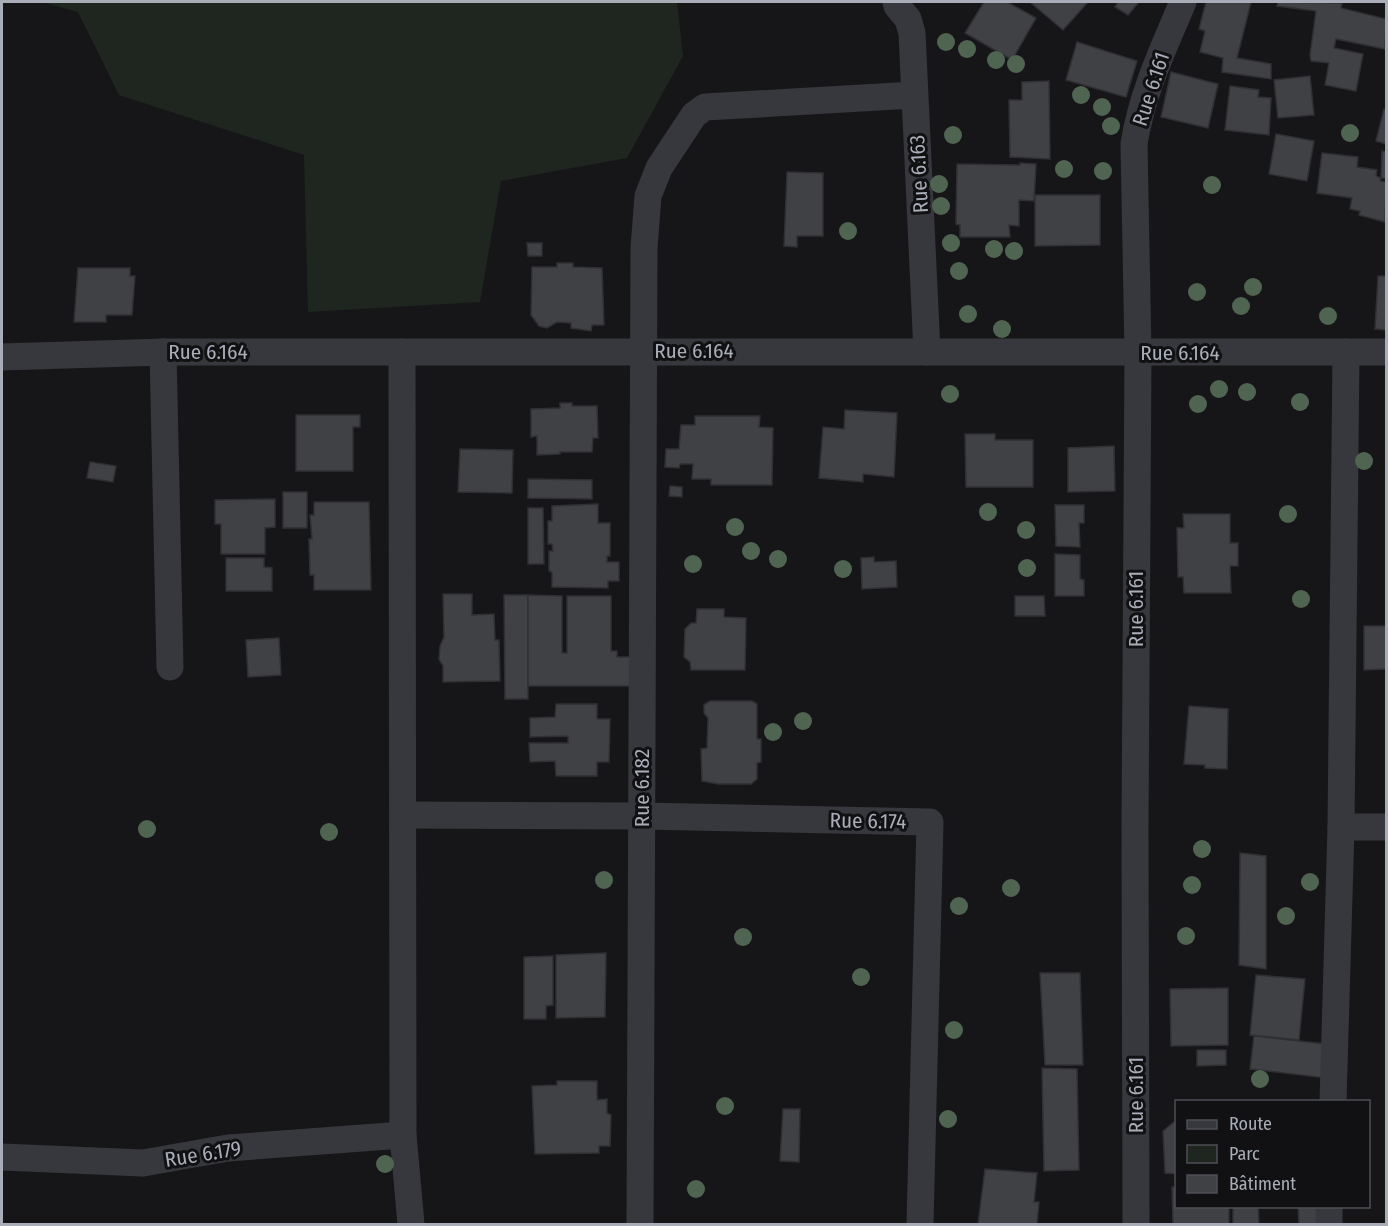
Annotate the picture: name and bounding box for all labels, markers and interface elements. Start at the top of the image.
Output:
street label: Rue 6.161 [1127,49,1175,129]
street label: Rue 6.163 [904,134,934,214]
street label: Rue 6.164 [654,338,734,364]
street label: Rue 6.164 [168,339,248,365]
street label: Rue 6.164 [1140,340,1220,366]
street label: Rue 6.161 [1123,571,1149,647]
street label: Rue 6.182 [629,749,655,827]
street label: Rue 6.174 [829,807,907,835]
street label: Rue 6.161 [1123,1057,1149,1133]
legend [1175,1100,1370,1208]
text: Route [1229,1113,1272,1135]
street label: Rue 6.179 [163,1135,243,1173]
text: Parc [1229,1143,1260,1165]
text: Bâtiment [1229,1173,1296,1195]

